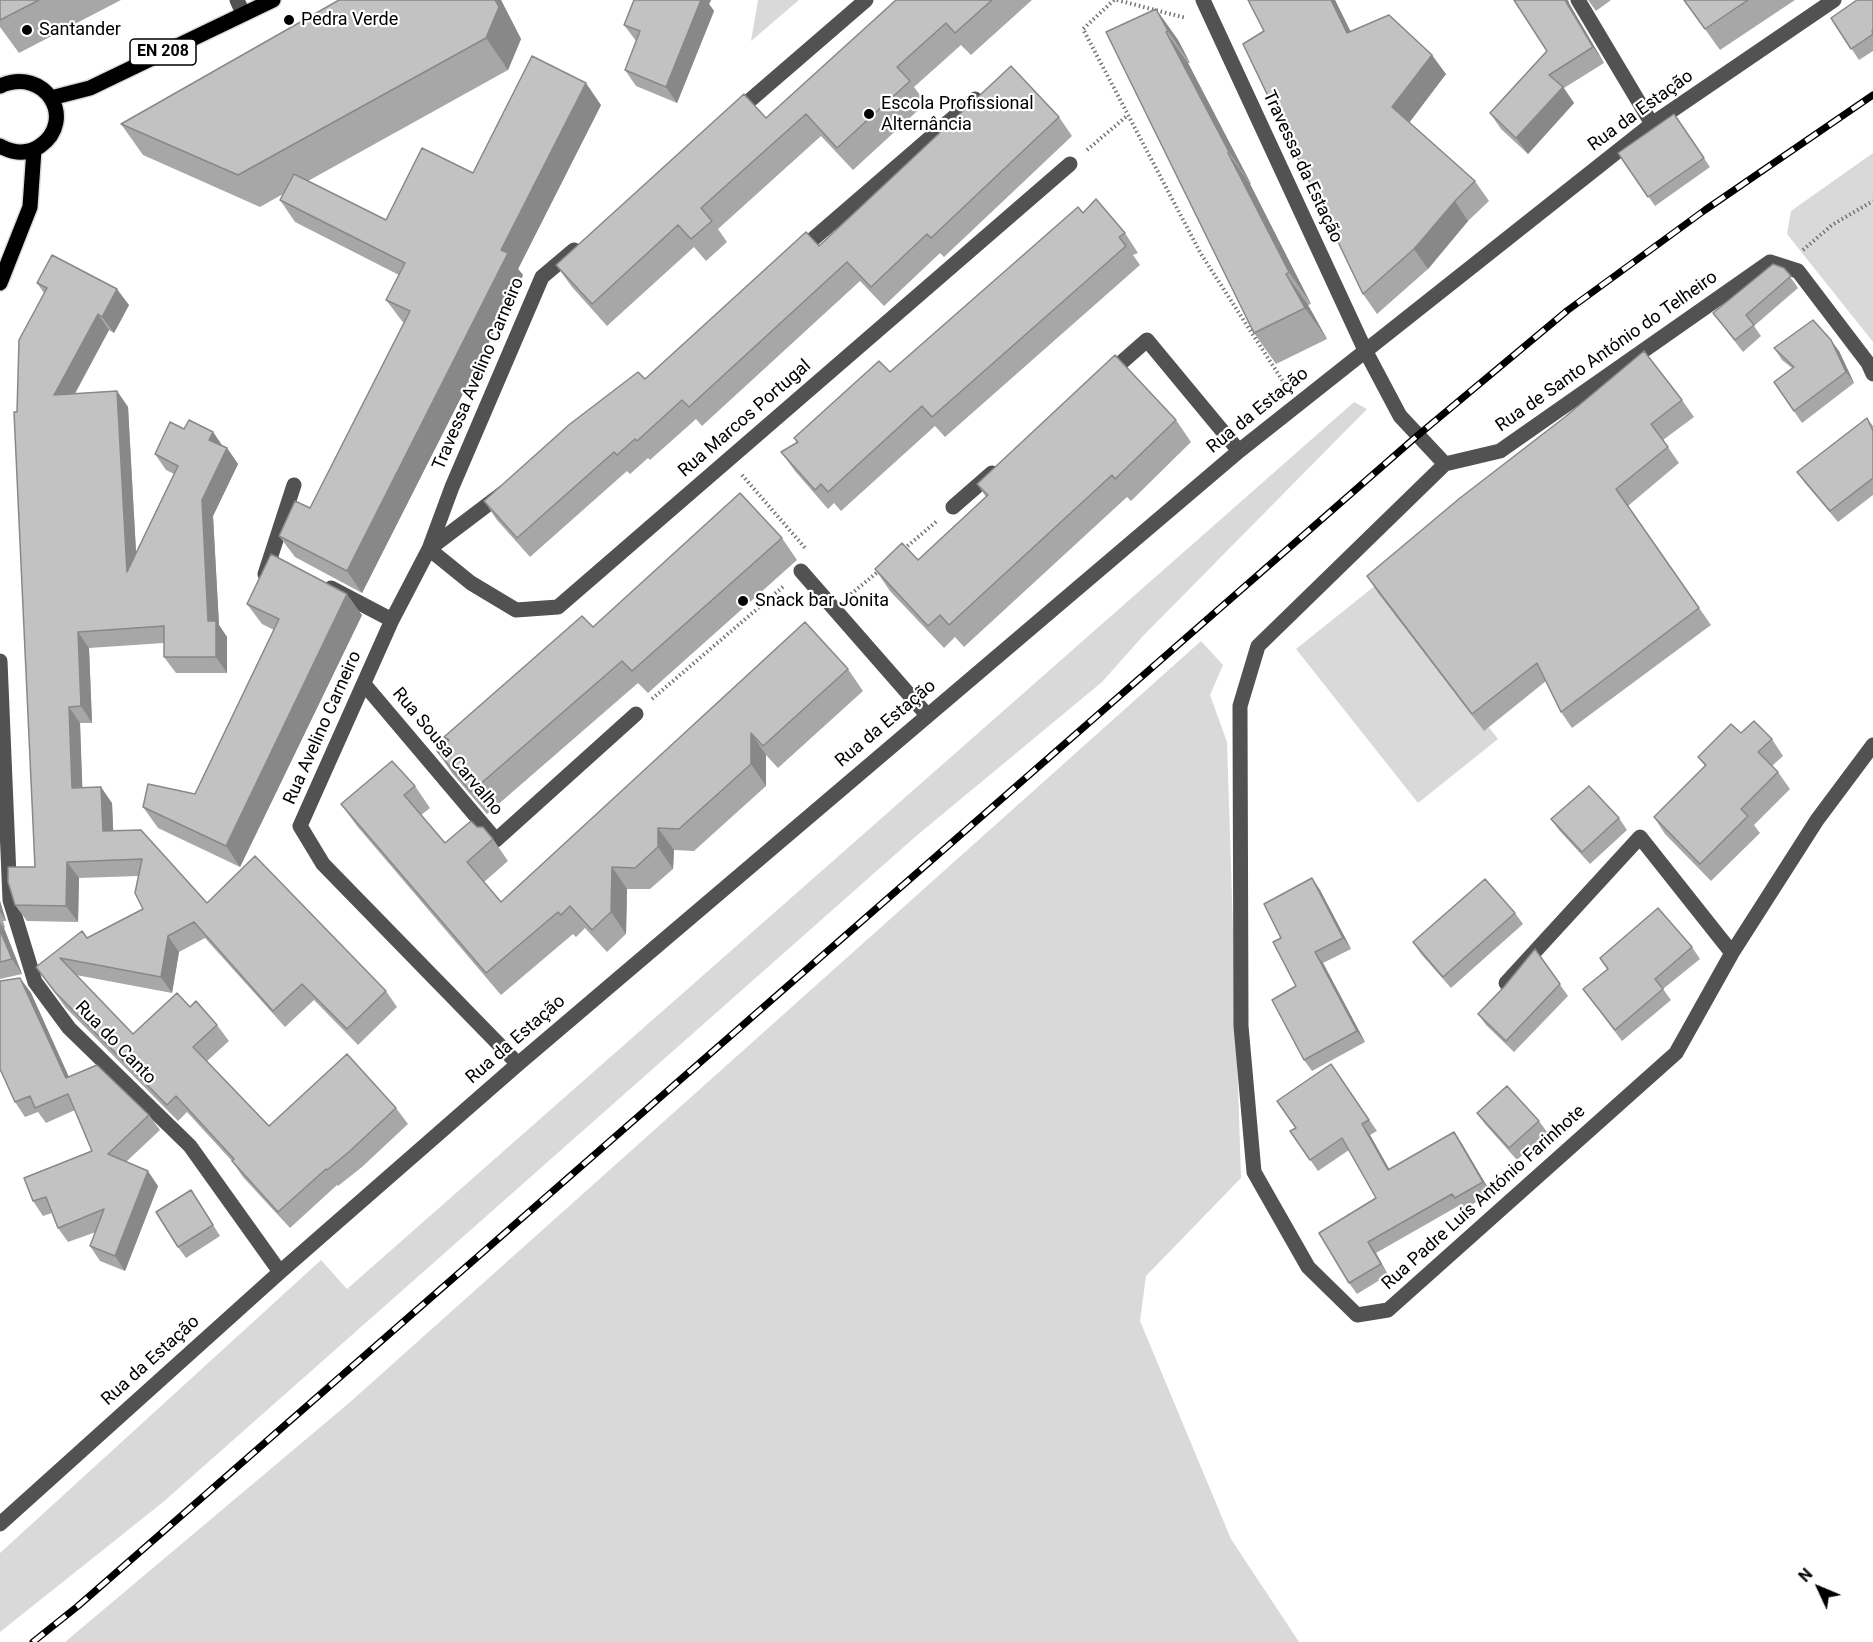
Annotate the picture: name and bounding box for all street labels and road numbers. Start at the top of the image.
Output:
road number: EN 208 [130,39,196,65]
street label: Rua da Estação [1584,66,1698,156]
street label: Travessa da Estação [1257,87,1347,247]
street label: Rua de Santo António do Telheiro [1492,267,1722,437]
street label: Travessa Avelino Carneiro [429,275,529,473]
street label: Rua Marcos Portugal [674,356,816,482]
street label: Rua da Estação [1203,363,1313,459]
street label: Rua Avelino Carneiro [279,648,367,808]
street label: Rua da Estação [831,676,941,772]
street label: Rua Sousa Carvalho [387,684,507,820]
street label: Rua da Estação [462,991,570,1089]
street label: Rua do Canto [70,997,160,1089]
street label: Rua Padre Luís António Farinhote [1378,1101,1590,1295]
street label: Rua da Estação [98,1311,204,1411]

